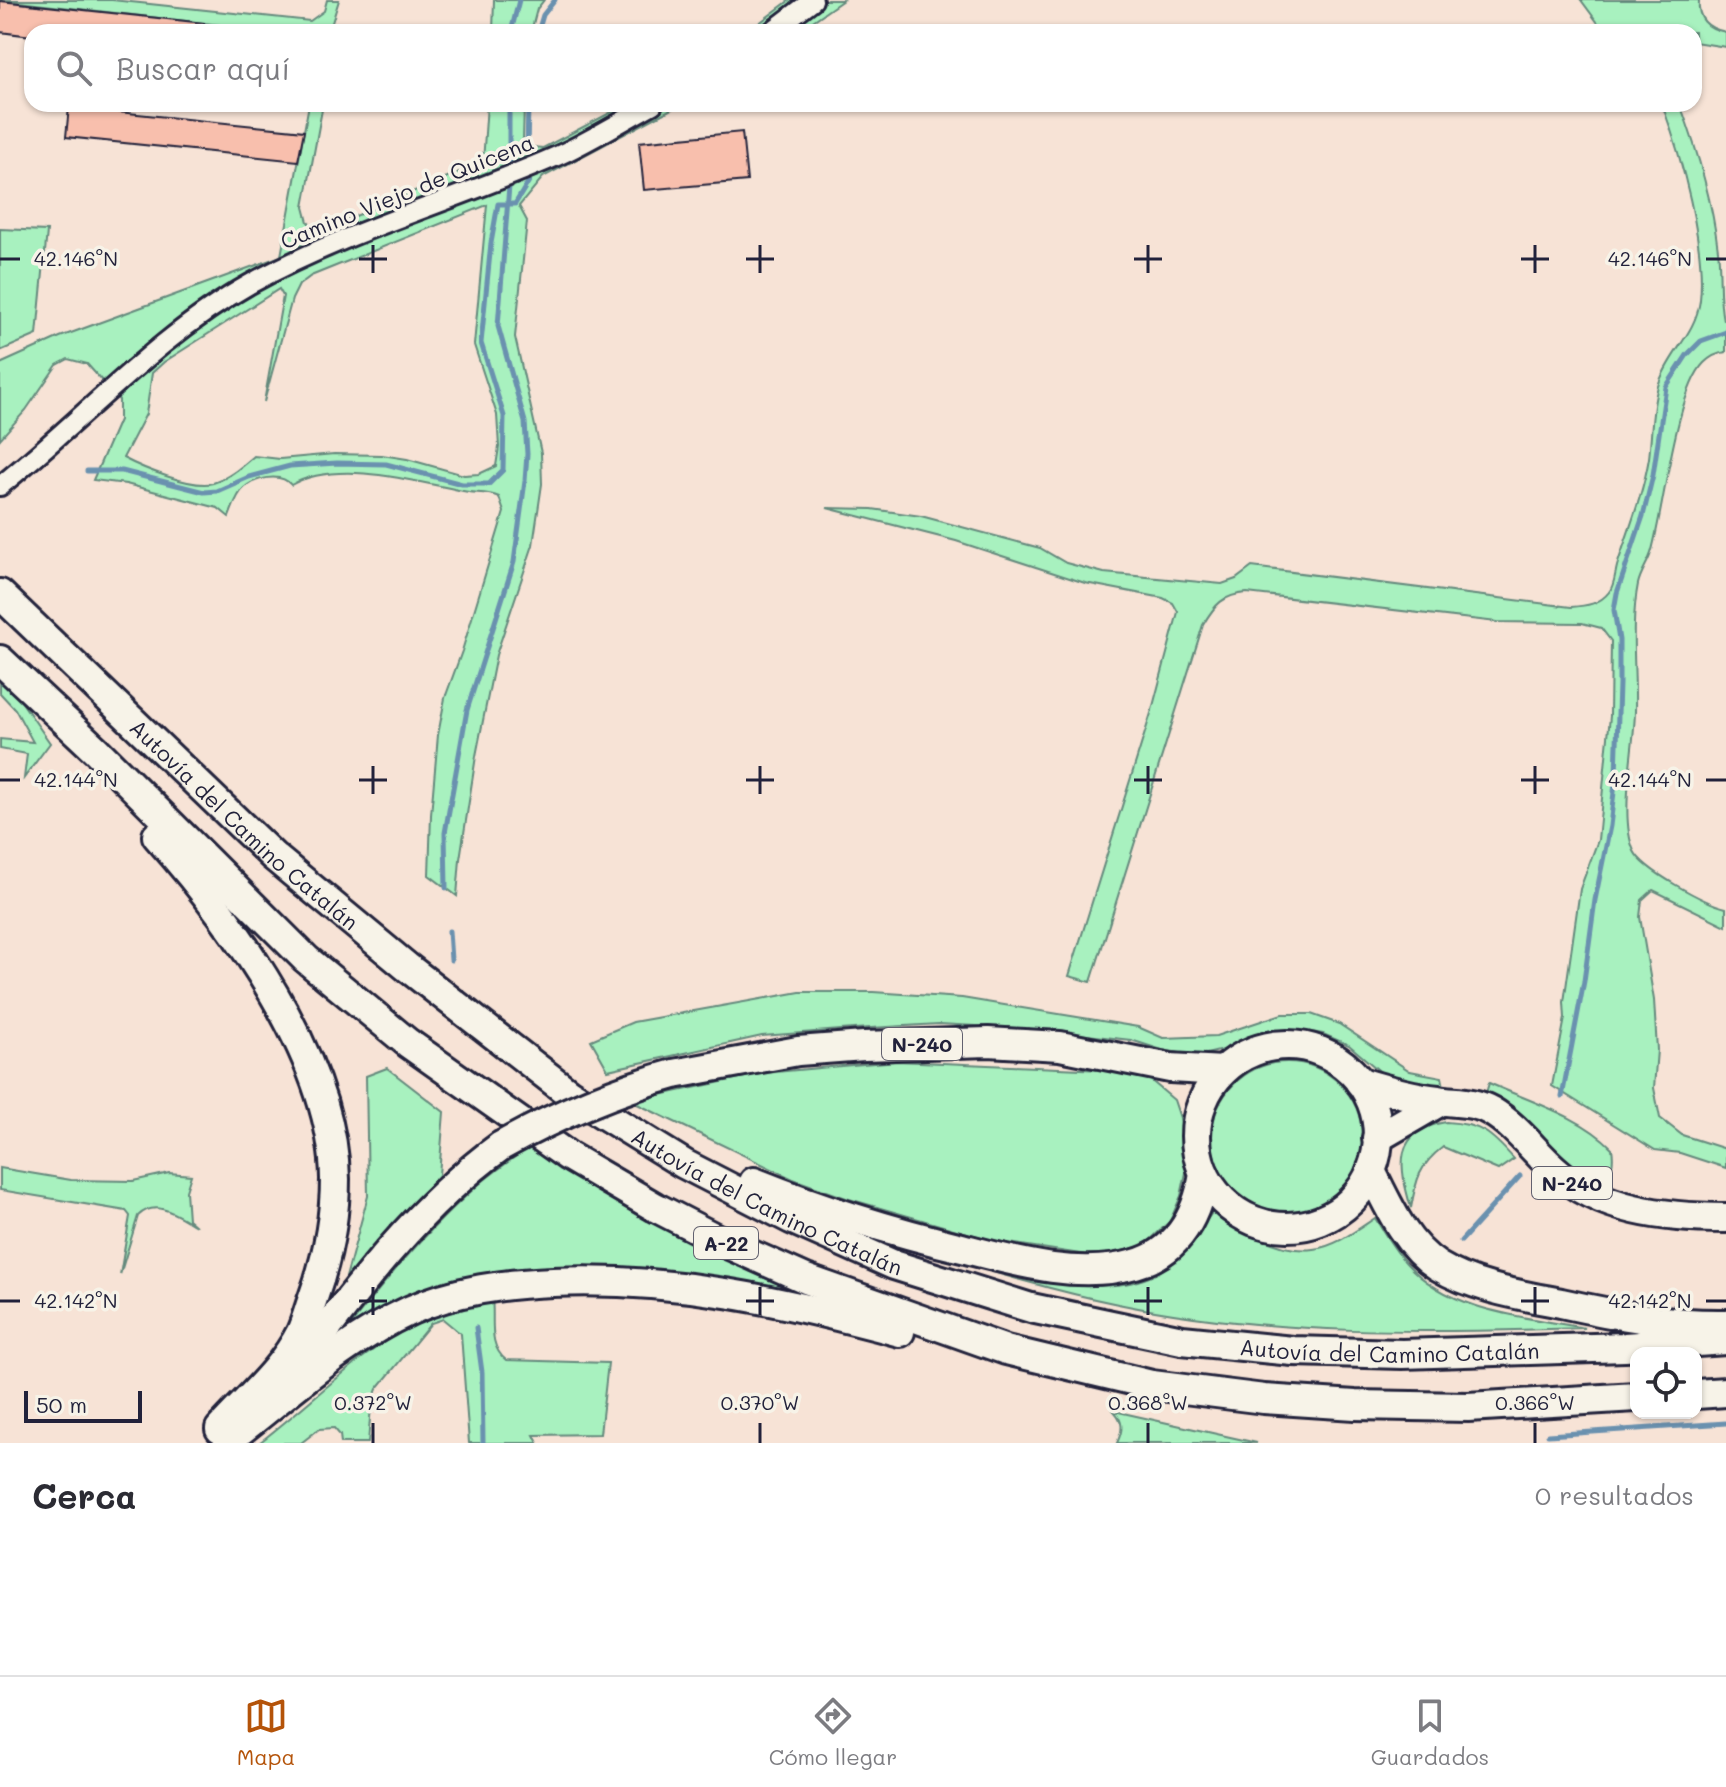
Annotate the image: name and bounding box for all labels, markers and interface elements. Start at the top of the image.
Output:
search box [24,24,1702,112]
icon: search [52,46,96,90]
text: Buscar aquí [116,48,290,88]
street label: Camino Viejo de Quicena [276,127,538,255]
text: 42.146°N [34,245,118,271]
text: 42.146°N [1608,245,1692,271]
street label: Autovía del Camino Catalán [124,712,365,936]
text: 42.144°N [34,766,118,792]
text: 42.144°N [1608,766,1692,792]
road number: N-240 [882,1028,962,1060]
street label: Autovía del Camino Catalán [626,1121,906,1281]
road number: N-240 [1532,1167,1612,1199]
road number: A-22 [694,1227,758,1259]
text: 42.142°N [34,1287,118,1313]
text: 42.142°N [1608,1287,1692,1313]
street label: Autovía del Camino Catalán [1239,1331,1540,1369]
map controls [1630,1347,1702,1419]
button: locate [1630,1347,1702,1419]
scale bar [24,1387,142,1423]
text: 0.372°W [334,1389,412,1415]
text: 0.370°W [721,1389,799,1415]
text: 0.368°W [1108,1389,1188,1415]
text: 0.366°W [1495,1389,1575,1415]
text: 50 m [36,1390,87,1419]
text: Cerca [32,1473,136,1518]
text: 0 resultados [1535,1478,1694,1512]
tab: Mapa [237,1694,295,1771]
tab: Cómo llegar [769,1694,897,1771]
tab: Guardados [1371,1694,1489,1771]

